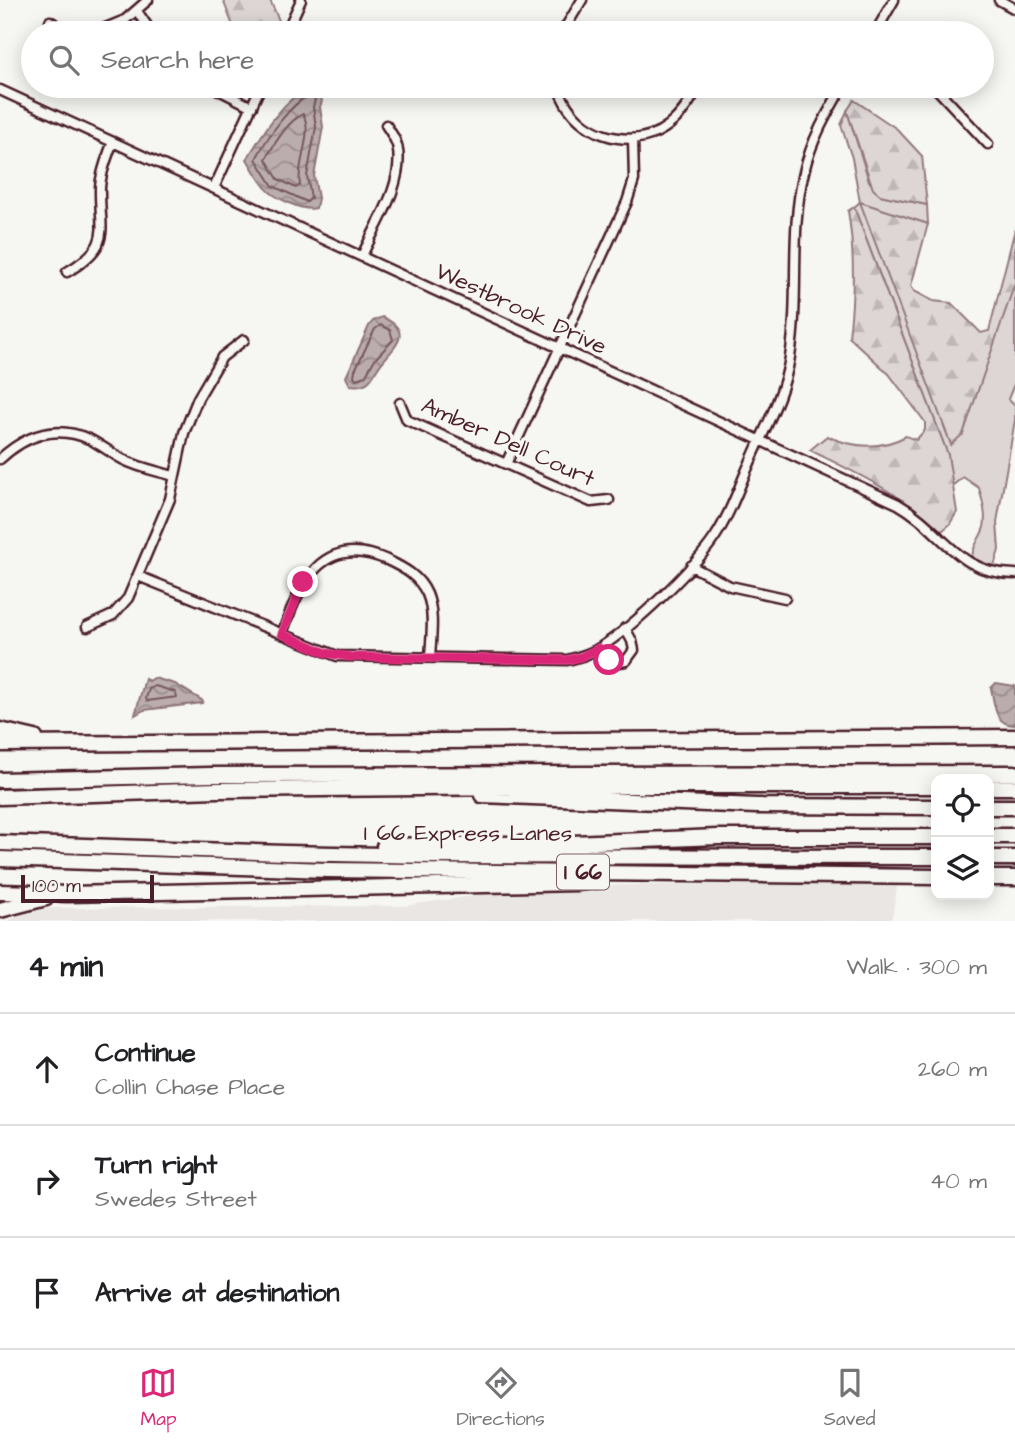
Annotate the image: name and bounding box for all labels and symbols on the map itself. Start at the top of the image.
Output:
street label: Westbrook Drive [430,255,612,363]
street label: Amber Dell Court [416,389,600,495]
route end [287,566,318,597]
route start [593,644,624,675]
street label: I 66 Express Lanes [364,817,572,849]
road number: I 66 [557,854,609,890]
scale bar [21,872,154,904]

